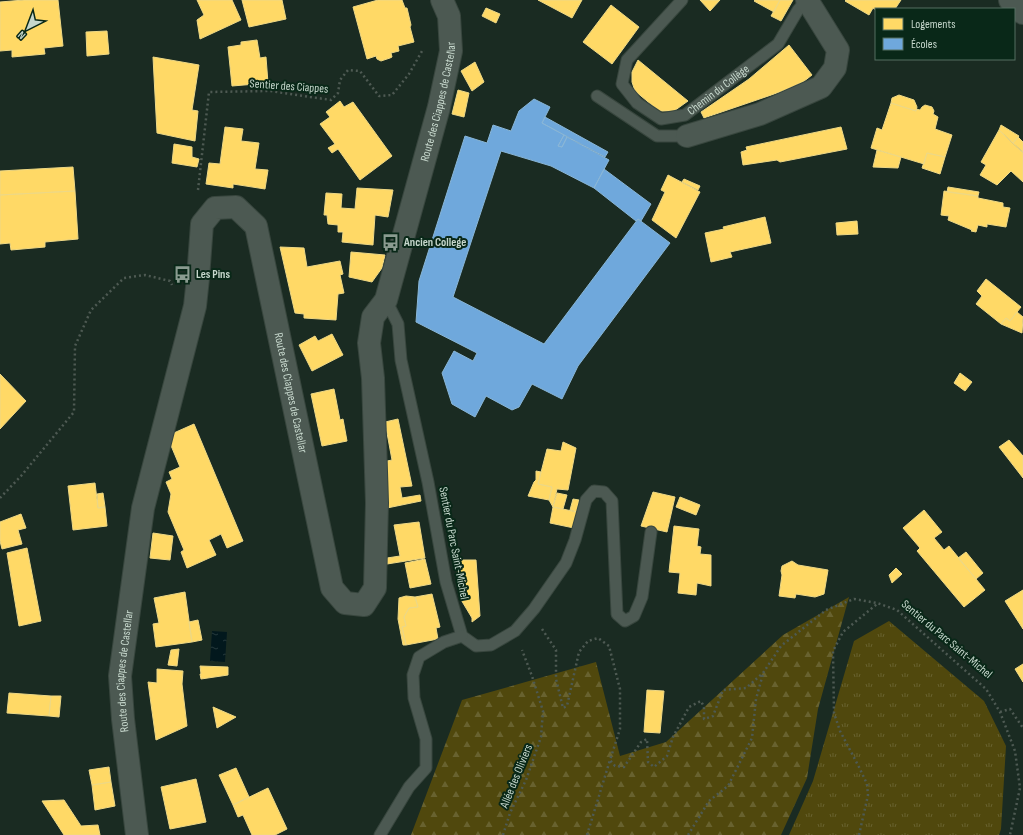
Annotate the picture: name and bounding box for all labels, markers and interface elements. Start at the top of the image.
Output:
north arrow [8,8,48,48]
legend [875,8,1015,60]
text: Logements [911,17,955,32]
text: N [15,28,28,42]
text: Écoles [911,37,937,52]
street label: Route des Ciappes de Castellar [417,41,459,163]
street label: Chemin du Collège [684,61,753,119]
street label: Sentier des Ciappes [249,76,329,97]
bus stop icon: Ancien College [381,232,401,252]
place label: Ancien College [403,235,466,250]
bus stop icon: Les Pins [173,264,193,284]
place label: Les Pins [196,267,230,282]
street label: Route des Ciappes de Castellar [271,331,311,455]
street label: Sentier du Parc Saint-Michel [435,486,472,601]
street label: Sentier du Parc Saint-Michel [898,597,995,682]
street label: Route des Ciappes de Castellar [113,609,137,733]
street label: Allée des Oliviers [497,742,536,811]

